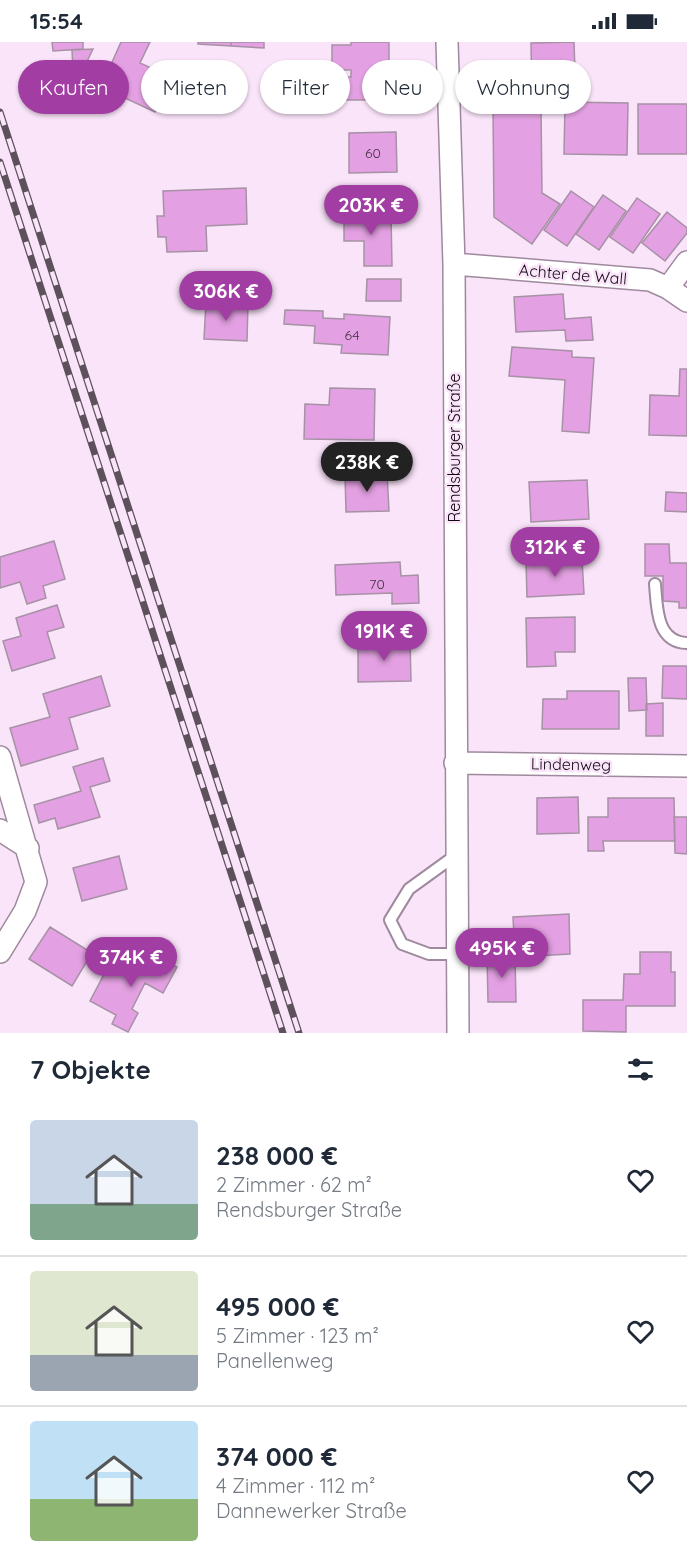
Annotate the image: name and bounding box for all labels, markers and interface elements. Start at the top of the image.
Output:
text: 15:54 [30,7,83,35]
chip: Kaufen [18,60,129,114]
chip: Mieten [141,60,248,114]
chip: Filter [260,60,350,114]
chip: Neu [362,60,443,114]
chip: Wohnung [455,60,591,114]
house number: 60 [365,144,381,162]
pin: 203K € [322,185,420,236]
text: 203K € [338,192,404,217]
street label: Achter de Wall [518,259,628,289]
pin: 306K € [177,271,275,322]
text: 306K € [193,278,259,303]
house number: 64 [344,326,360,344]
street label: Rendsburger Straße [444,374,464,522]
pin: 238K € [318,442,416,493]
text: 238K € [335,449,399,474]
pin: 312K € [506,527,604,578]
text: 312K € [524,534,586,559]
house number: 70 [369,575,385,593]
pin: 191K € [335,611,433,662]
text: 191K € [355,618,413,643]
street label: Lindenweg [531,753,611,775]
pin: 495K € [453,928,551,979]
text: 495K € [469,935,535,960]
pin: 374K € [82,937,180,988]
text: 374K € [99,944,163,969]
text: 7 Objekte [30,1053,151,1086]
icon: filters [624,1053,657,1086]
text: 238 000 € [216,1139,338,1172]
icon: home [78,1144,150,1216]
icon: heart [624,1164,657,1197]
text: 2 Zimmer · 62 m² [216,1172,372,1197]
text: Rendsburger Straße [216,1197,402,1222]
text: 495 000 € [216,1290,339,1323]
icon: home [78,1295,150,1367]
icon: heart [624,1315,657,1348]
text: 5 Zimmer · 123 m² [216,1323,379,1348]
text: Panellenweg [216,1348,333,1373]
text: 374 000 € [216,1440,337,1473]
icon: home [78,1445,150,1517]
icon: heart [624,1465,657,1498]
text: 4 Zimmer · 112 m² [216,1473,375,1498]
text: Dannewerker Straße [216,1498,407,1523]

